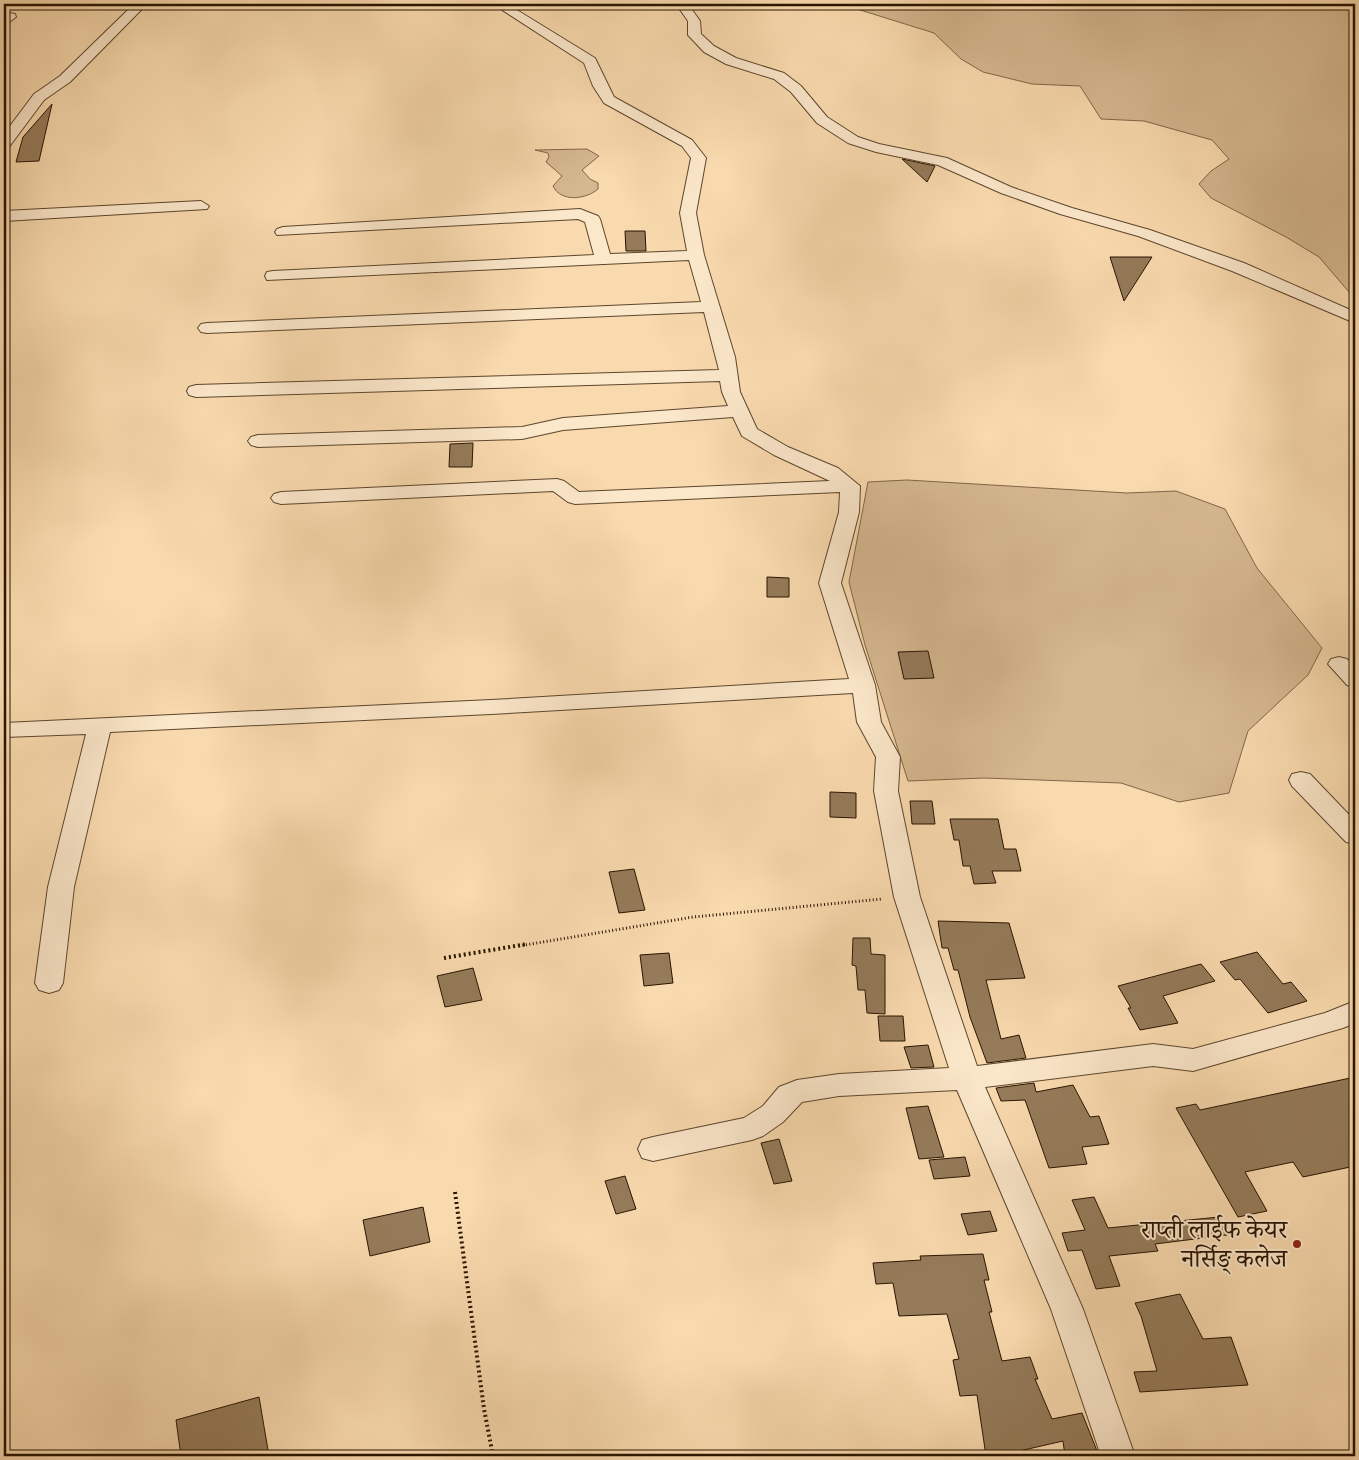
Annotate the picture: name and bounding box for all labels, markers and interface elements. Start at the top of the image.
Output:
place label: राप्ती लाईफ केयर नर्सिङ् कलेज [1139,1214,1289,1275]
marker: राप्ती लाईफ केयर नर्सिङ् कलेज [1291,1238,1303,1250]

